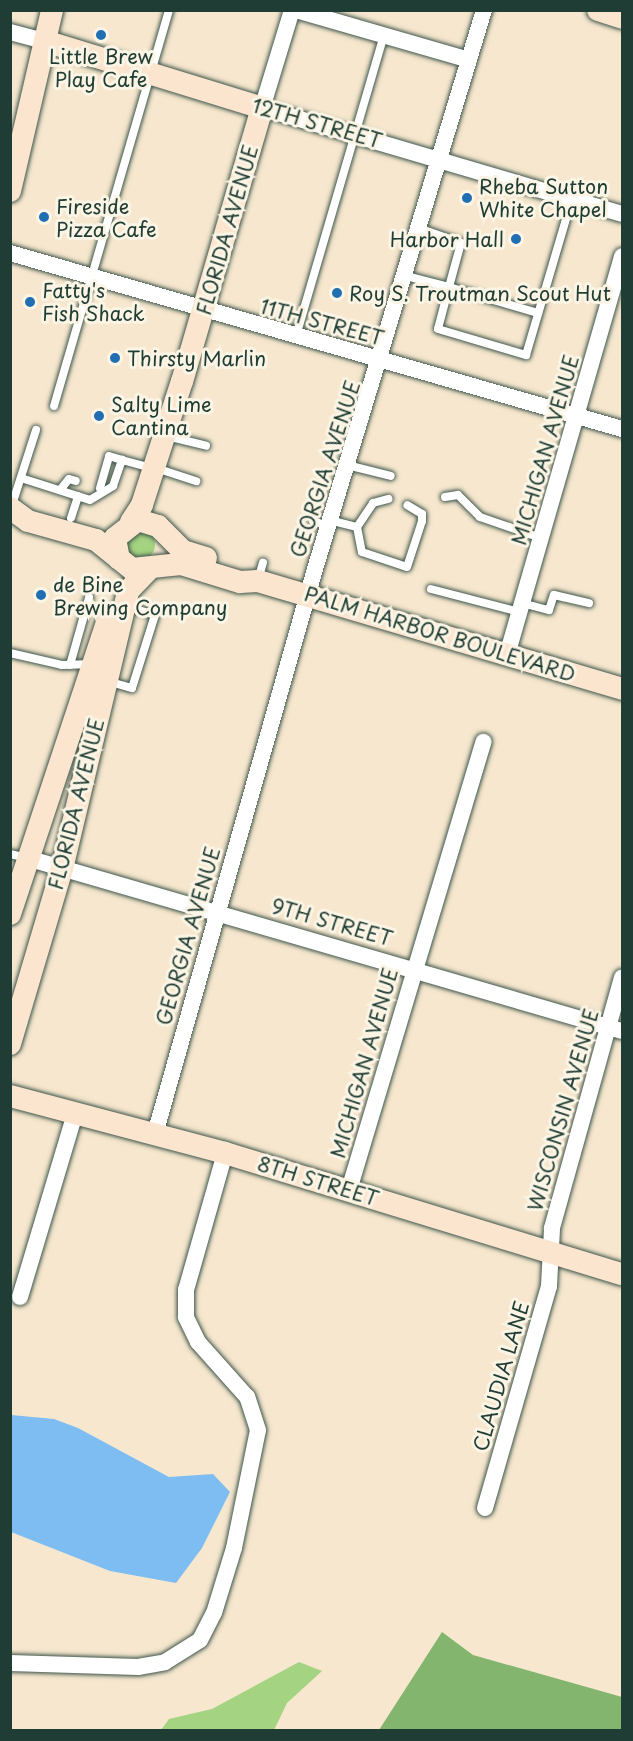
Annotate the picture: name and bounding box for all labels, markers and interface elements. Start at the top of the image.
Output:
marker: Little Brew Play Cafe [94,28,108,42]
place label: Little Brew Play Cafe [49,44,153,91]
street label: 12TH STREET [249,93,385,153]
street label: FLORIDA AVENUE [191,142,263,318]
place label: Rheba Sutton White Chapel [479,174,608,221]
marker: Rheba Sutton White Chapel [460,191,474,205]
place label: Fireside Pizza Cafe [56,194,157,241]
marker: Fireside Pizza Cafe [37,210,51,224]
place label: Harbor Hall [390,227,504,251]
marker: Harbor Hall [509,232,523,246]
place label: Fatty's Fish Shack [42,278,145,325]
place label: Roy S. Troutman Scout Hut [349,281,613,305]
marker: Roy S. Troutman Scout Hut [330,286,344,300]
street label: 11TH STREET [256,293,388,351]
marker: Fatty's Fish Shack [23,295,37,309]
place label: Thirsty Marlin [127,346,266,370]
marker: Thirsty Marlin [108,351,122,365]
street label: MICHIGAN AVENUE [506,351,584,549]
street label: GEORGIA AVENUE [285,377,365,561]
place label: Salty Lime Cantina [111,392,212,439]
marker: Salty Lime Cantina [92,409,106,423]
place label: de Bine Brewing Company [53,572,227,619]
street label: PALM HARBOR BOULEVARD [300,581,580,687]
marker: de Bine Brewing Company [34,588,48,602]
street label: FLORIDA AVENUE [43,716,109,892]
street label: GEORGIA AVENUE [151,844,225,1028]
street label: 9TH STREET [268,893,396,951]
street label: MICHIGAN AVENUE [325,964,403,1162]
street label: WISCONSIN AVENUE [523,1006,603,1214]
street label: 8TH STREET [254,1151,382,1211]
street label: CLAUDIA LANE [468,1298,534,1454]

